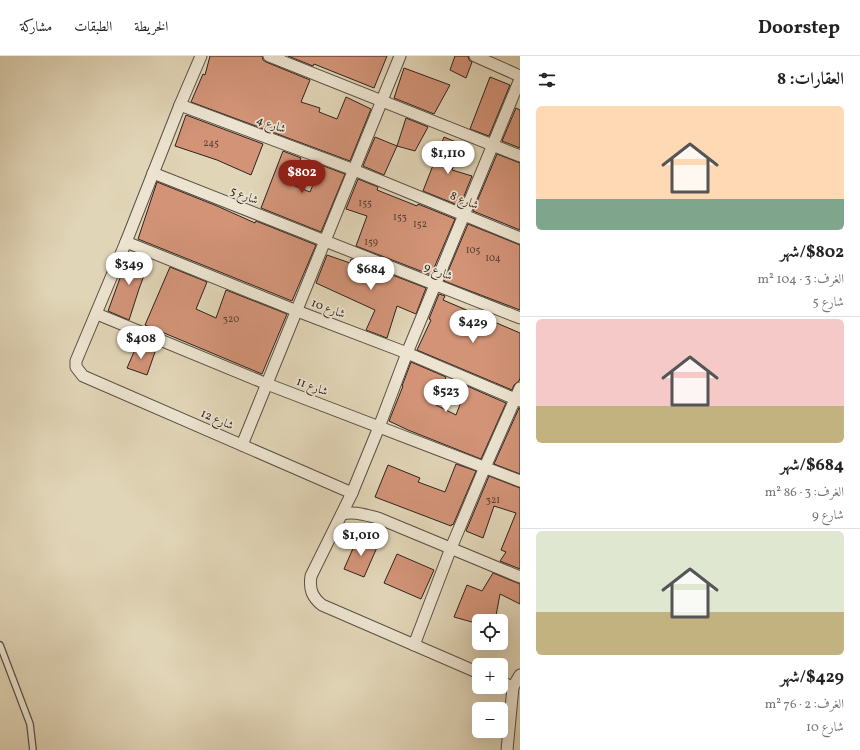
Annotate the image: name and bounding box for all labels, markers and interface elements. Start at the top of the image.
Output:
text: Doorstep [758,15,840,41]
text: مشاركة [20,18,52,37]
text: الطبقات [74,18,112,37]
text: الخريطة [134,18,168,37]
text: العقارات: 8 [777,68,844,91]
icon: filters [536,69,558,91]
street label: شارع 4 [253,112,288,140]
icon: home [654,132,726,204]
house number: 245 [203,136,219,150]
pin: $1,110 [415,141,481,175]
text: $1,110 [431,145,465,163]
pin: $802 [278,160,326,194]
text: $802 [287,164,317,182]
street label: شارع 5 [227,183,261,211]
street label: شارع 8 [447,188,481,216]
house number: 155 [358,196,372,210]
house number: 153 [393,210,407,224]
house number: 152 [413,217,427,231]
house number: 159 [364,235,378,249]
text: $802/شهر [780,241,844,264]
house number: 105 [466,243,480,257]
house number: 104 [485,251,501,265]
pin: $349 [105,252,153,286]
text: $349 [115,256,143,274]
pin: $684 [347,257,395,291]
street label: شارع 9 [421,259,455,287]
text: $684 [356,261,386,279]
text: الغرف: 3 · 104 m² [758,271,844,289]
text: شارع 5 [813,294,844,312]
street label: شارع 10 [308,295,347,325]
pin: $429 [449,310,497,344]
house number: 320 [223,312,239,326]
text: $429 [458,314,488,332]
pin: $408 [117,326,165,360]
text: $408 [126,330,156,348]
icon: home [654,345,726,417]
street label: شارع 11 [293,374,330,402]
pin: $523 [422,379,470,413]
text: $523 [433,383,459,401]
street label: شارع 12 [197,406,236,436]
text: $684/شهر [780,454,844,477]
text: الغرف: 3 · 86 m² [765,484,844,502]
house number: 321 [486,493,500,507]
text: شارع 9 [812,507,844,525]
pin: $1,010 [328,523,394,557]
text: $1,010 [342,527,380,545]
icon: home [654,557,726,629]
map controls [472,614,508,738]
button: locate [472,614,508,650]
button: + [472,658,508,694]
text: $429/شهر [780,666,844,689]
text: الغرف: 2 · 76 m² [765,696,844,714]
button: − [472,702,508,738]
text: شارع 10 [806,719,844,737]

